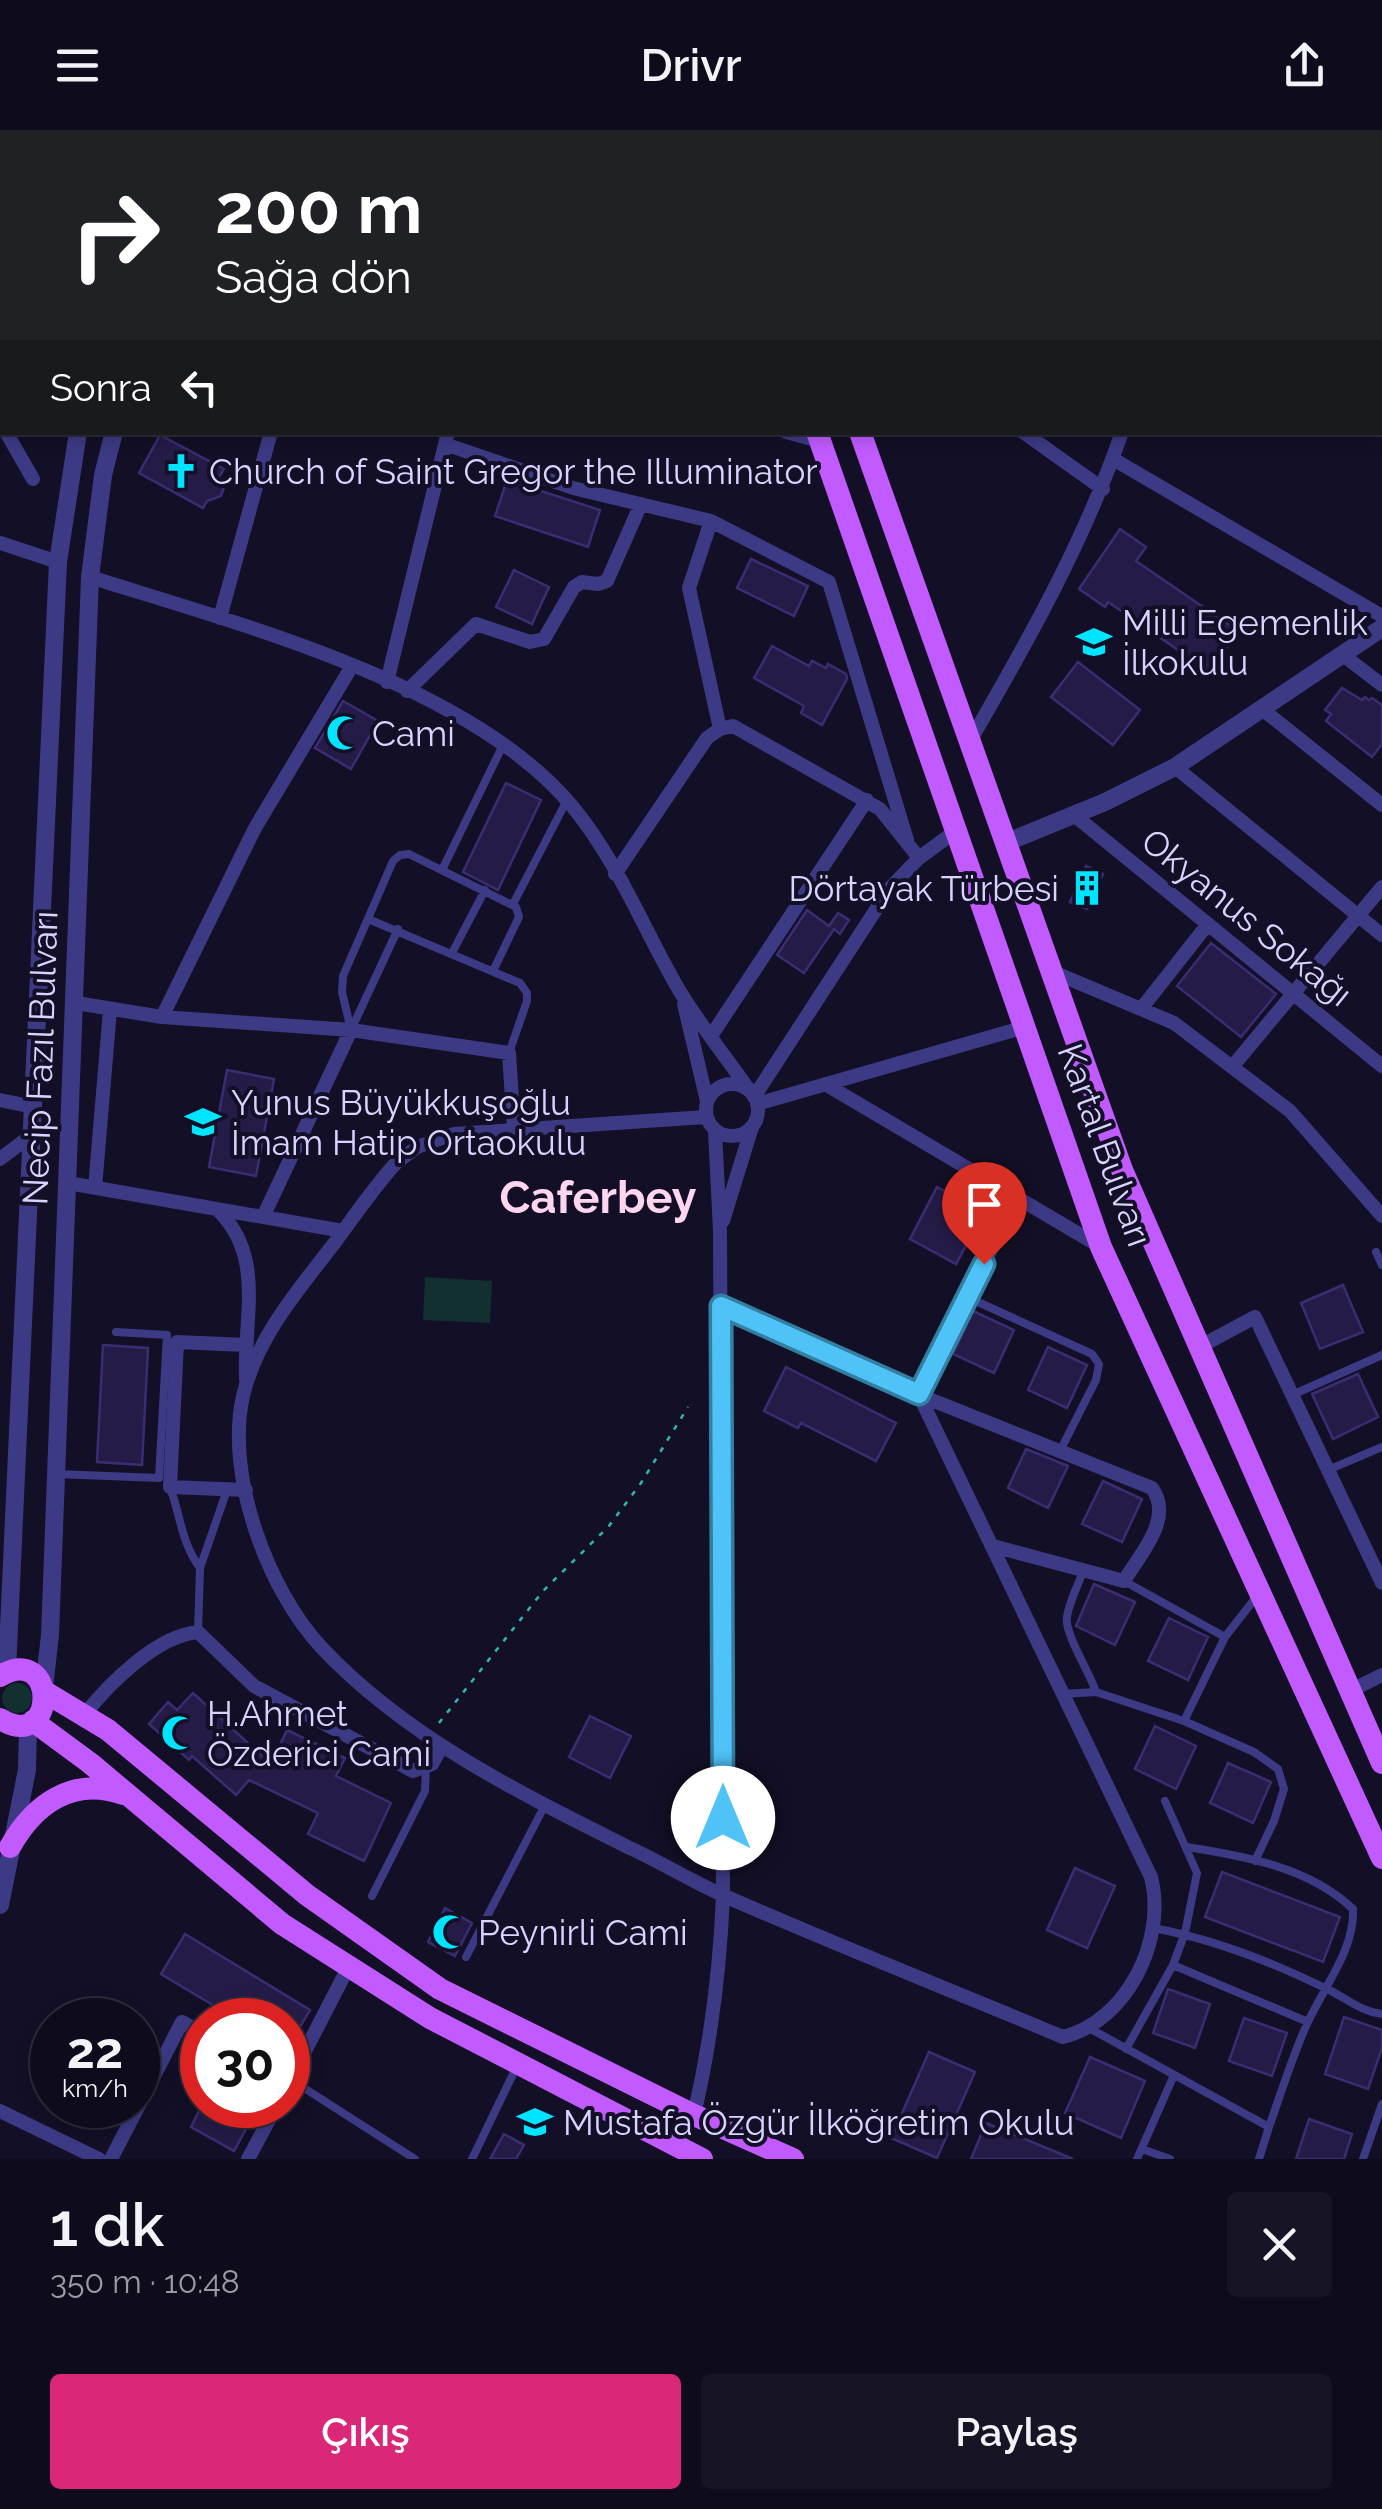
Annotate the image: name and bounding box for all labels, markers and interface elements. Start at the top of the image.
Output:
icon: menu [50,38,105,93]
icon: share [1277,38,1332,93]
text: Drivr [640,39,742,92]
text: 200 m [215,167,422,249]
icon: right [50,170,180,300]
text: Sağa dön [215,251,412,304]
icon: left [172,360,227,415]
text: Sonra [50,365,152,410]
place label: Church of Saint Gregor the Illuminator [209,451,818,492]
church icon: Church of Saint Gregor the Illuminator [162,452,200,490]
place label: Milli Egemenlik İlkokulu [1122,602,1368,683]
school or university icon: Milli Egemenlik İlkokulu [1075,623,1113,661]
place label: Cami [372,713,455,754]
mosque icon: Cami [325,714,363,752]
street label: Okyanus Sokağı [1134,820,1360,1014]
place label: Dörtayak Türbesi [788,868,1059,909]
building icon: Dörtayak Türbesi [1068,869,1106,907]
street label: Necip Fazıl Bulvarı [14,910,66,1206]
street label: Kartal Bulvarı [1049,1038,1161,1252]
place label: Yunus Büyükkuşoğlu İmam Hatip Ortaokulu [231,1082,586,1163]
school or university icon: Yunus Büyükkuşoğlu İmam Hatip Ortaokulu [184,1103,222,1141]
pin [942,1162,1027,1265]
district label: Caferbey [500,1171,697,1224]
icon: arrive [957,1177,1012,1232]
place label: H.Ahmet Özderici Cami [207,1693,431,1774]
mosque icon: H.Ahmet Özderici Cami [160,1714,198,1752]
position arrow [671,1766,775,1870]
place label: Peynirli Cami [478,1912,688,1953]
mosque icon: Peynirli Cami [431,1913,469,1951]
speed limit sign: 30 [180,1998,310,2128]
text: 22 [67,2021,123,2080]
text: km/h [62,2073,128,2103]
place label: Mustafa Özgür İlköğretim Okulu [563,2102,1074,2143]
school or university icon: Mustafa Özgür İlköğretim Okulu [516,2103,554,2141]
text: 1 dk [50,2190,164,2260]
button: close [1227,2192,1332,2297]
text: 350 m · 10:48 [50,2263,240,2300]
button: Çıkış [50,2374,681,2489]
button: Paylaş [701,2374,1332,2489]

